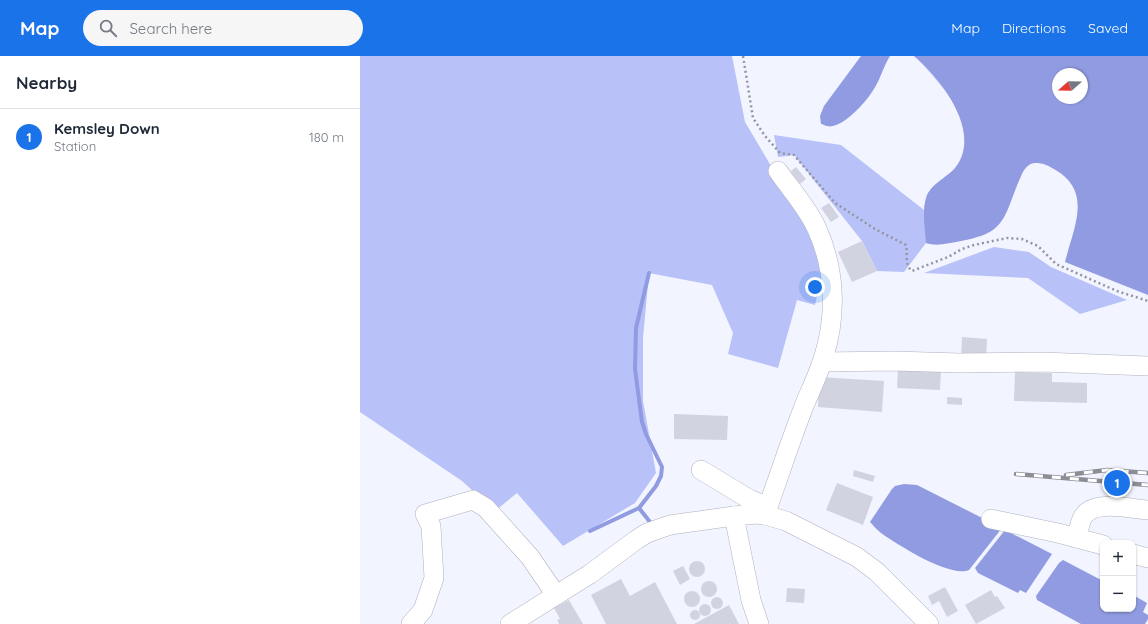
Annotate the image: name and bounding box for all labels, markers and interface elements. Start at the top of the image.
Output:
search box [83,10,363,46]
text: Map [20,16,59,40]
icon: search [97,17,119,39]
text: Search here [129,19,212,38]
text: Map [951,19,980,37]
text: Directions [1002,19,1066,37]
text: Saved [1088,19,1128,37]
north arrow [1052,68,1088,104]
text: Nearby [16,72,77,93]
text: Kemsley Down [54,119,160,138]
text: 1 [26,129,32,145]
text: 180 m [309,129,344,145]
text: Station [54,138,96,154]
your location [805,277,825,297]
pin: 1 [1104,468,1130,498]
map controls [1100,540,1136,612]
button: + [1100,540,1136,576]
button: − [1100,576,1136,612]

